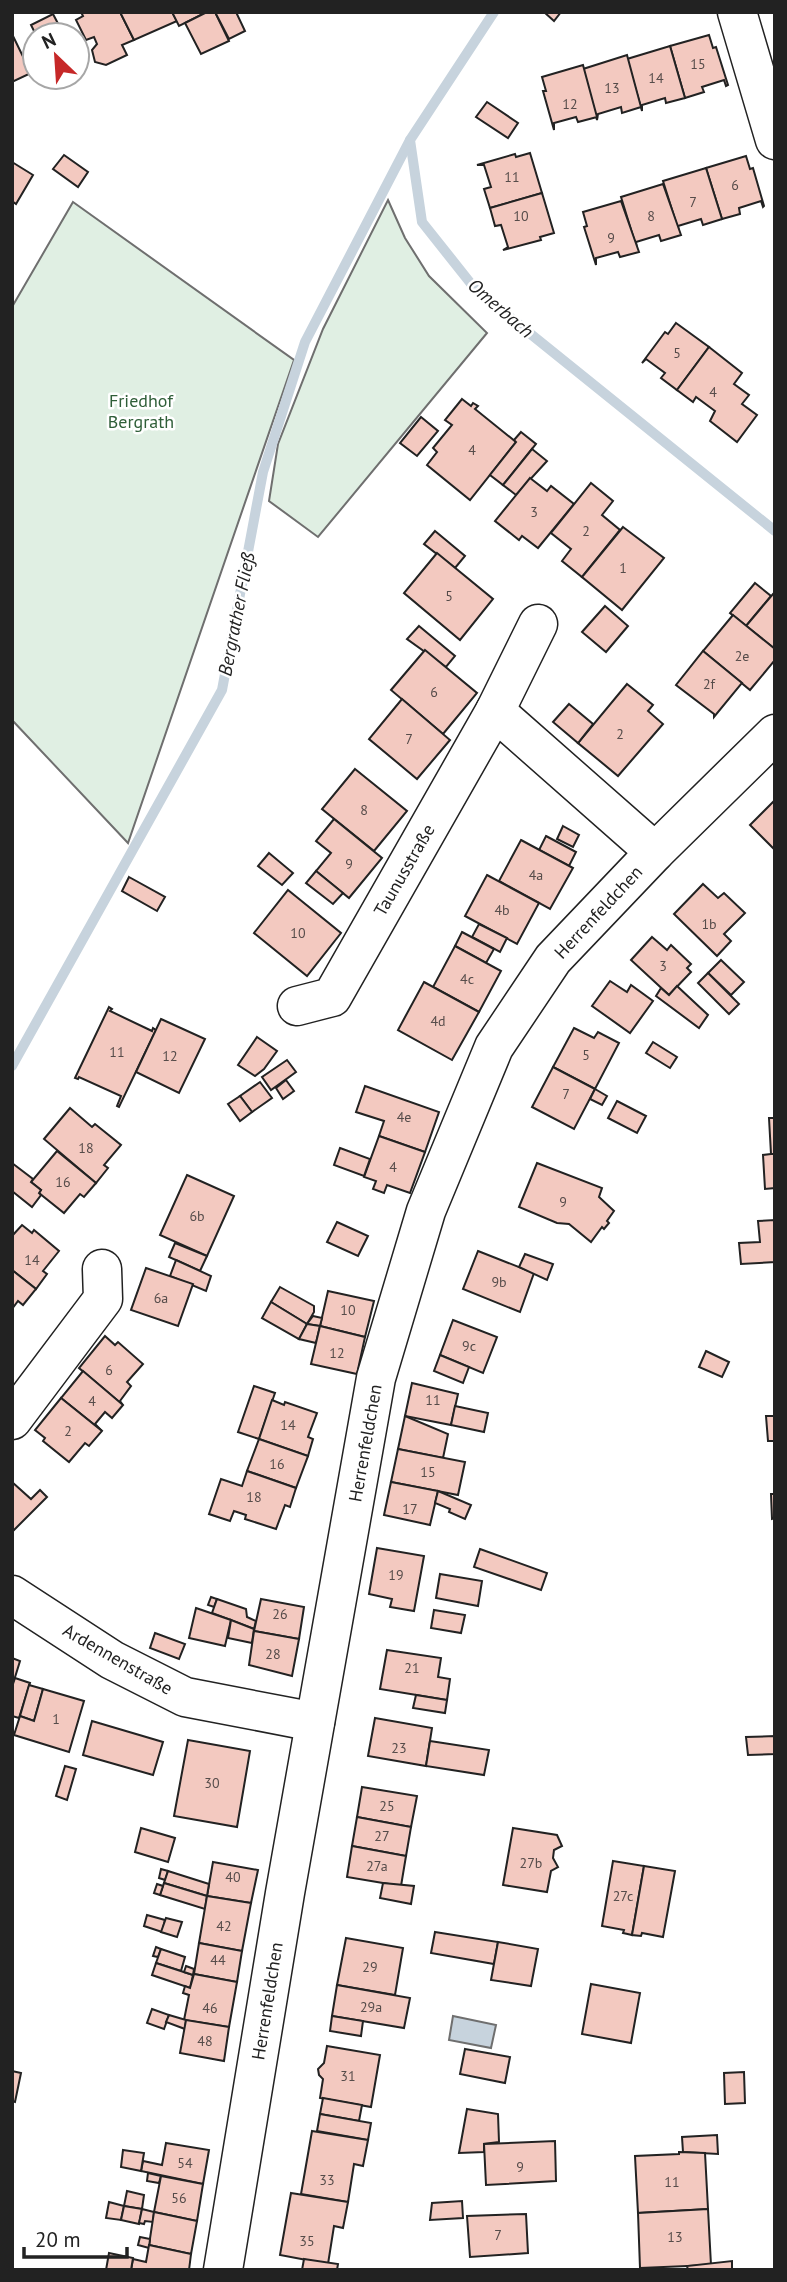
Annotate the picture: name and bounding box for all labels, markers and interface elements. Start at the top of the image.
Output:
north arrow [21,21,91,91]
text: N [38,27,60,54]
house number: 15 [690,55,706,73]
house number: 14 [648,69,664,87]
house number: 13 [604,79,620,97]
house number: 12 [562,95,578,113]
house number: 11 [504,168,520,186]
house number: 6 [731,176,739,194]
house number: 7 [689,193,697,211]
house number: 10 [513,207,529,225]
house number: 8 [647,207,655,225]
house number: 9 [607,229,615,247]
water label: Omerbach [463,273,539,343]
house number: 5 [673,344,681,362]
house number: 4 [709,383,717,401]
park label: Friedhof Bergrath [108,389,174,433]
house number: 4 [468,441,476,459]
house number: 3 [530,503,538,521]
house number: 2 [582,522,590,540]
water label: Bergrather Fließ [212,550,260,678]
house number: 1 [619,559,627,577]
house number: 5 [445,587,453,605]
house number: 2e [735,647,749,665]
house number: 2f [703,675,716,693]
house number: 6 [430,683,438,701]
house number: 2 [616,725,624,743]
house number: 7 [405,730,413,748]
house number: 8 [360,801,368,819]
street label: Taunusstraße [368,820,440,920]
house number: 9 [345,855,353,873]
street label: Herrenfeldchen [549,861,647,963]
house number: 4a [529,866,543,884]
house number: 4b [494,901,510,919]
house number: 1b [701,915,717,933]
house number: 10 [290,924,306,942]
house number: 3 [659,957,667,975]
house number: 4c [460,970,474,988]
house number: 4d [430,1012,446,1030]
house number: 11 [109,1043,125,1061]
house number: 5 [582,1046,590,1064]
house number: 12 [162,1047,178,1065]
house number: 7 [562,1085,570,1103]
house number: 4e [397,1108,411,1126]
house number: 18 [78,1139,94,1157]
house number: 4 [389,1158,397,1176]
house number: 16 [55,1173,71,1191]
house number: 9 [559,1193,567,1211]
house number: 6b [189,1207,205,1225]
house number: 14 [24,1251,40,1269]
house number: 9b [491,1273,507,1291]
house number: 6a [154,1289,168,1307]
house number: 10 [340,1301,356,1319]
house number: 9c [462,1337,476,1355]
house number: 12 [329,1344,345,1362]
house number: 6 [105,1361,113,1379]
street label: Herrenfeldchen [343,1382,387,1504]
house number: 11 [425,1391,441,1409]
house number: 4 [88,1392,96,1410]
house number: 14 [280,1416,296,1434]
house number: 2 [64,1422,72,1440]
house number: 16 [269,1455,285,1473]
house number: 15 [420,1463,436,1481]
house number: 18 [246,1488,262,1506]
house number: 17 [402,1500,418,1518]
house number: 19 [388,1566,404,1584]
house number: 26 [272,1605,288,1623]
street label: Ardennenstraße [59,1618,177,1700]
house number: 28 [265,1645,281,1663]
house number: 21 [404,1659,420,1677]
house number: 1 [52,1710,60,1728]
house number: 23 [391,1739,407,1757]
house number: 30 [204,1774,220,1792]
house number: 25 [379,1797,395,1815]
house number: 27 [374,1827,390,1845]
house number: 27b [520,1854,542,1872]
house number: 27a [366,1857,388,1875]
house number: 40 [225,1868,241,1886]
house number: 27c [613,1887,633,1905]
house number: 42 [216,1917,232,1935]
street label: Herrenfeldchen [246,1940,288,2062]
house number: 44 [210,1951,226,1969]
house number: 29 [362,1958,378,1976]
house number: 29a [360,1998,382,2016]
house number: 46 [202,1999,218,2017]
house number: 48 [197,2032,213,2050]
house number: 31 [340,2067,356,2085]
house number: 54 [177,2154,193,2172]
house number: 9 [516,2158,524,2176]
house number: 33 [319,2171,335,2189]
house number: 11 [664,2173,680,2191]
house number: 56 [171,2189,187,2207]
scale bar [24,2216,128,2260]
text: 20 m [35,2226,81,2253]
house number: 7 [494,2226,502,2244]
house number: 13 [667,2228,683,2246]
house number: 35 [299,2232,315,2250]

